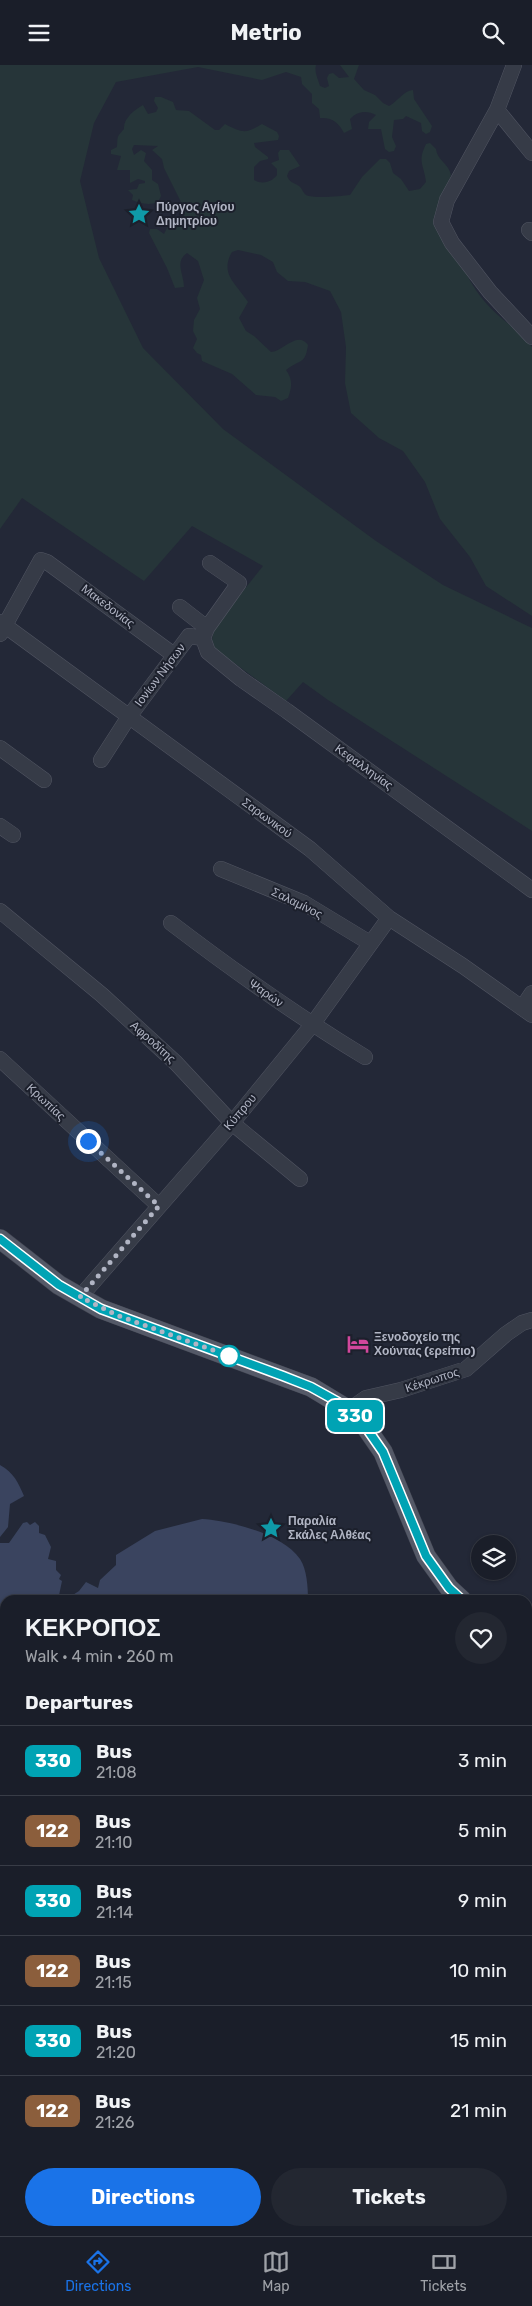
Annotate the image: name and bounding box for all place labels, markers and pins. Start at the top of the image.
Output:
place label: Πύργος Αγίου Δημητρίου [156,200,234,228]
place icon: Πύργος Αγίου Δημητρίου [126,201,152,227]
place label: Ξενοδοχείο της Χούντας (ερείπιο) [374,1330,476,1358]
hotel icon: Ξενοδοχείο της Χούντας (ερείπιο) [345,1331,371,1357]
unlabelled marker [218,1345,240,1367]
place label: Παραλία Σκάλες Αλθέας [288,1514,371,1542]
place icon: Παραλία Σκάλες Αλθέας [258,1515,284,1541]

